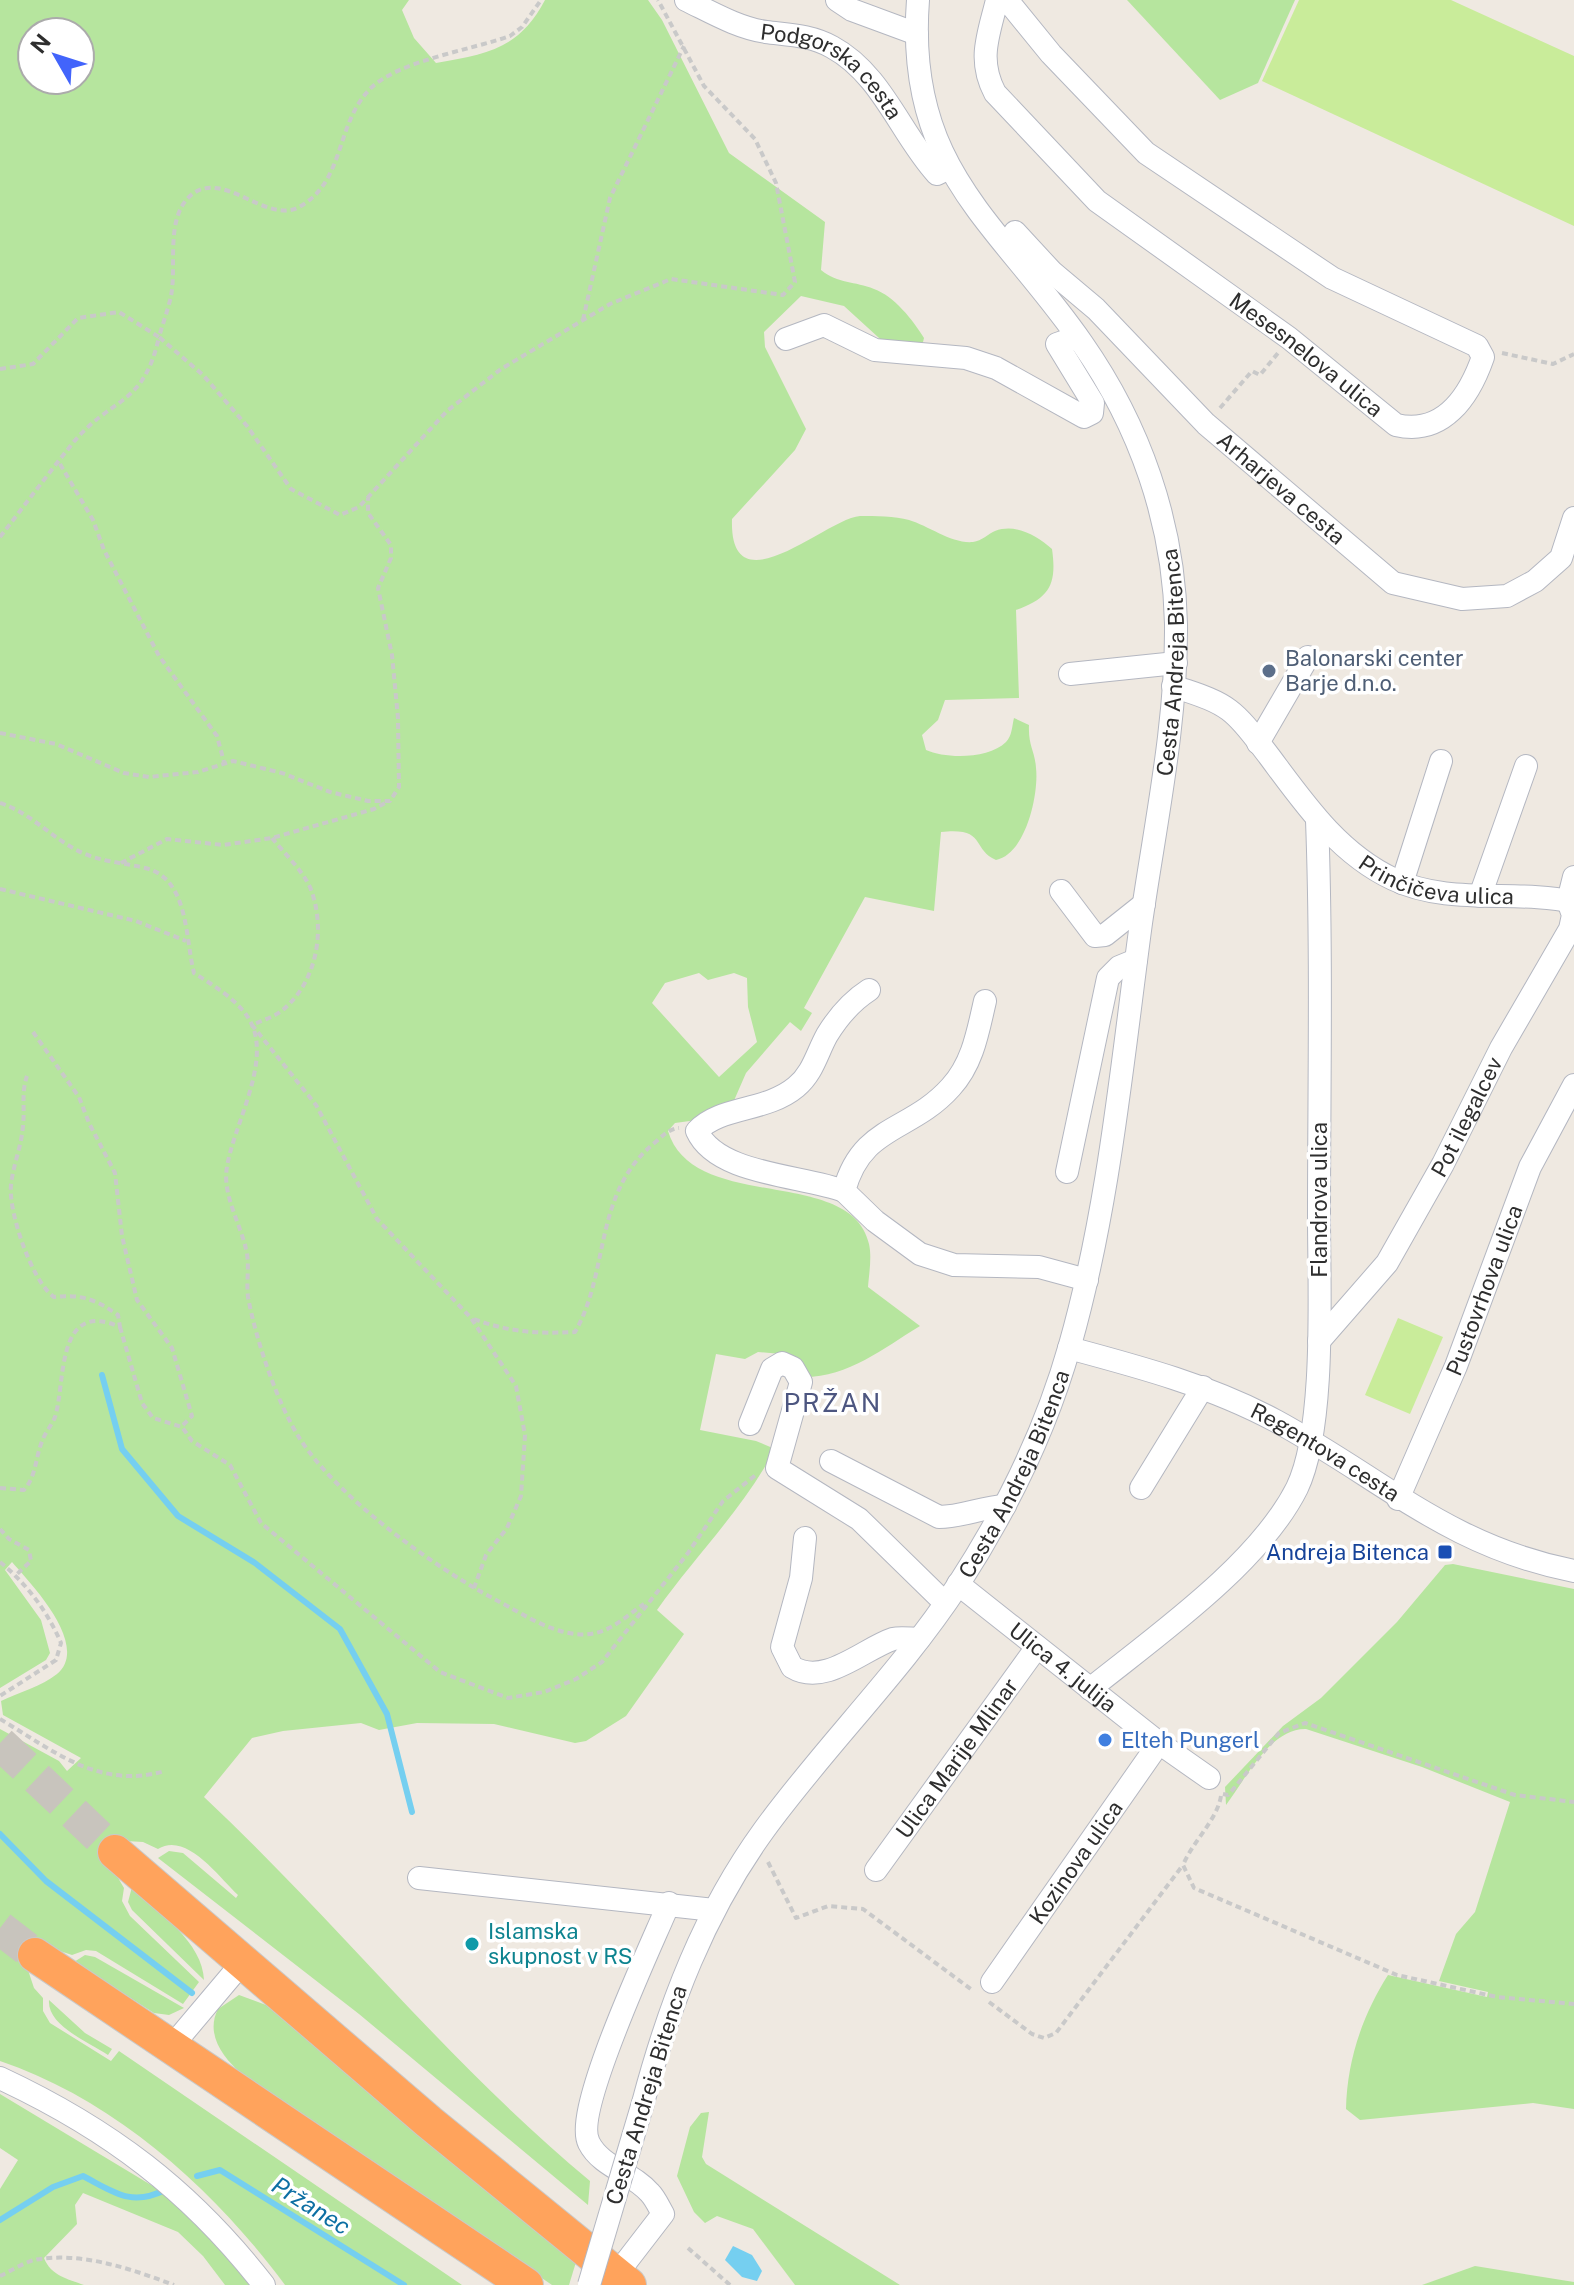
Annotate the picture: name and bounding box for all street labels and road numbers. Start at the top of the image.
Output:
street label: Podgorska cesta [759,18,908,124]
street label: Mesesnelova ulica [1225,287,1388,422]
street label: Arharjeva cesta [1212,426,1351,550]
street label: Cesta Andreja Bitenca [1151,547,1189,778]
street label: Prinčičeva ulica [1354,849,1514,909]
street label: Pot ilegalcev [1425,1053,1507,1181]
street label: Flandrova ulica [1306,1122,1332,1278]
street label: Pustovrhova ulica [1440,1201,1528,1380]
street label: Cesta Andreja Bitenca [953,1367,1075,1583]
street label: Regentova cesta [1246,1397,1404,1507]
street label: Ulica 4. julija [1004,1617,1122,1717]
street label: Ulica Marije Mlinar [890,1673,1023,1843]
street label: Kozinova ulica [1023,1795,1128,1929]
street label: Cesta Andreja Bitenca [600,1982,692,2208]

